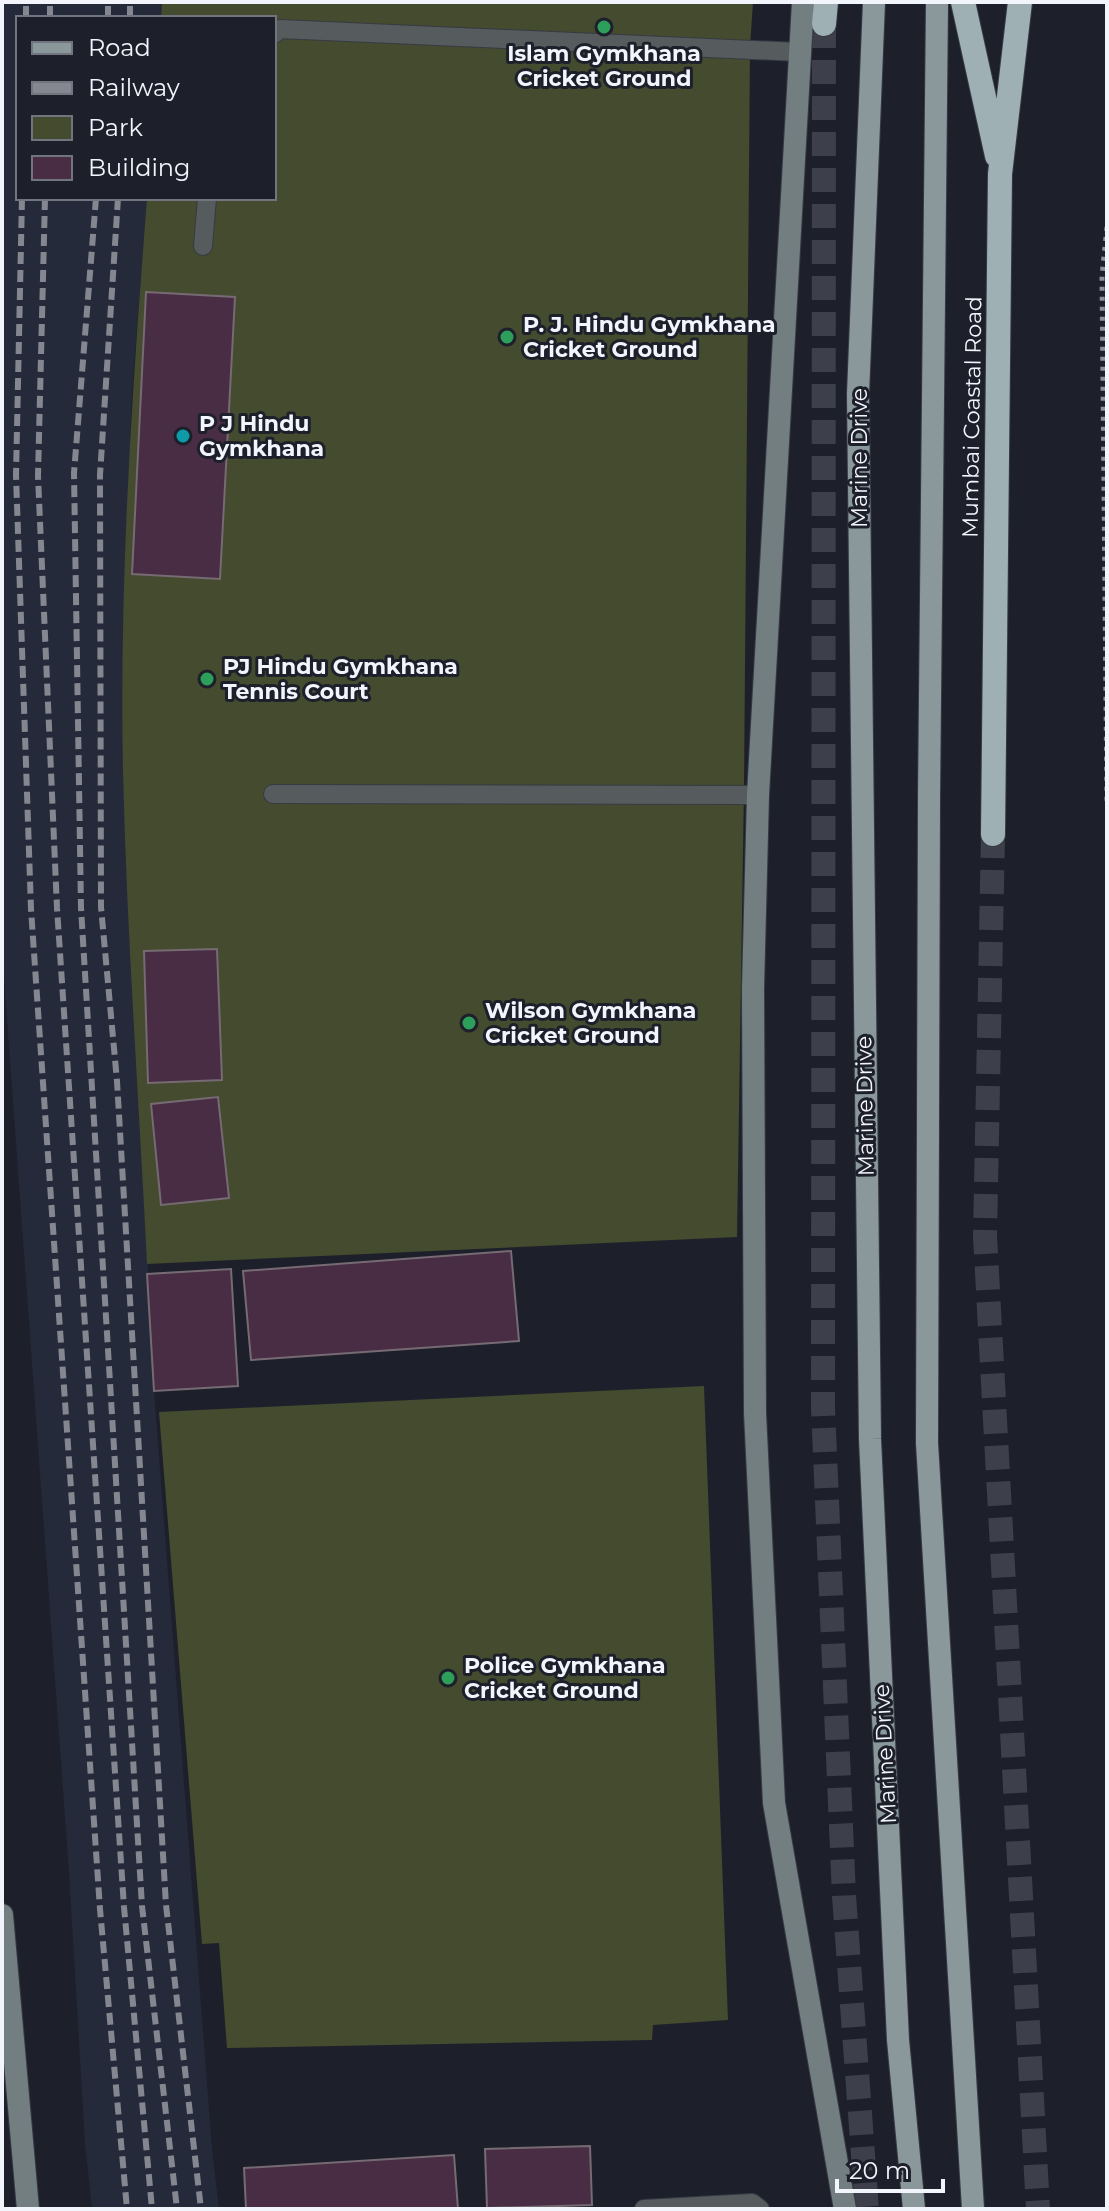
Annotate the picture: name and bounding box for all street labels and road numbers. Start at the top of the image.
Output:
street label: Mumbai Coastal Road [956,296,988,538]
street label: Marine Drive [846,388,873,528]
street label: Marine Drive [850,1036,880,1176]
street label: Marine Drive [868,1683,902,1825]

